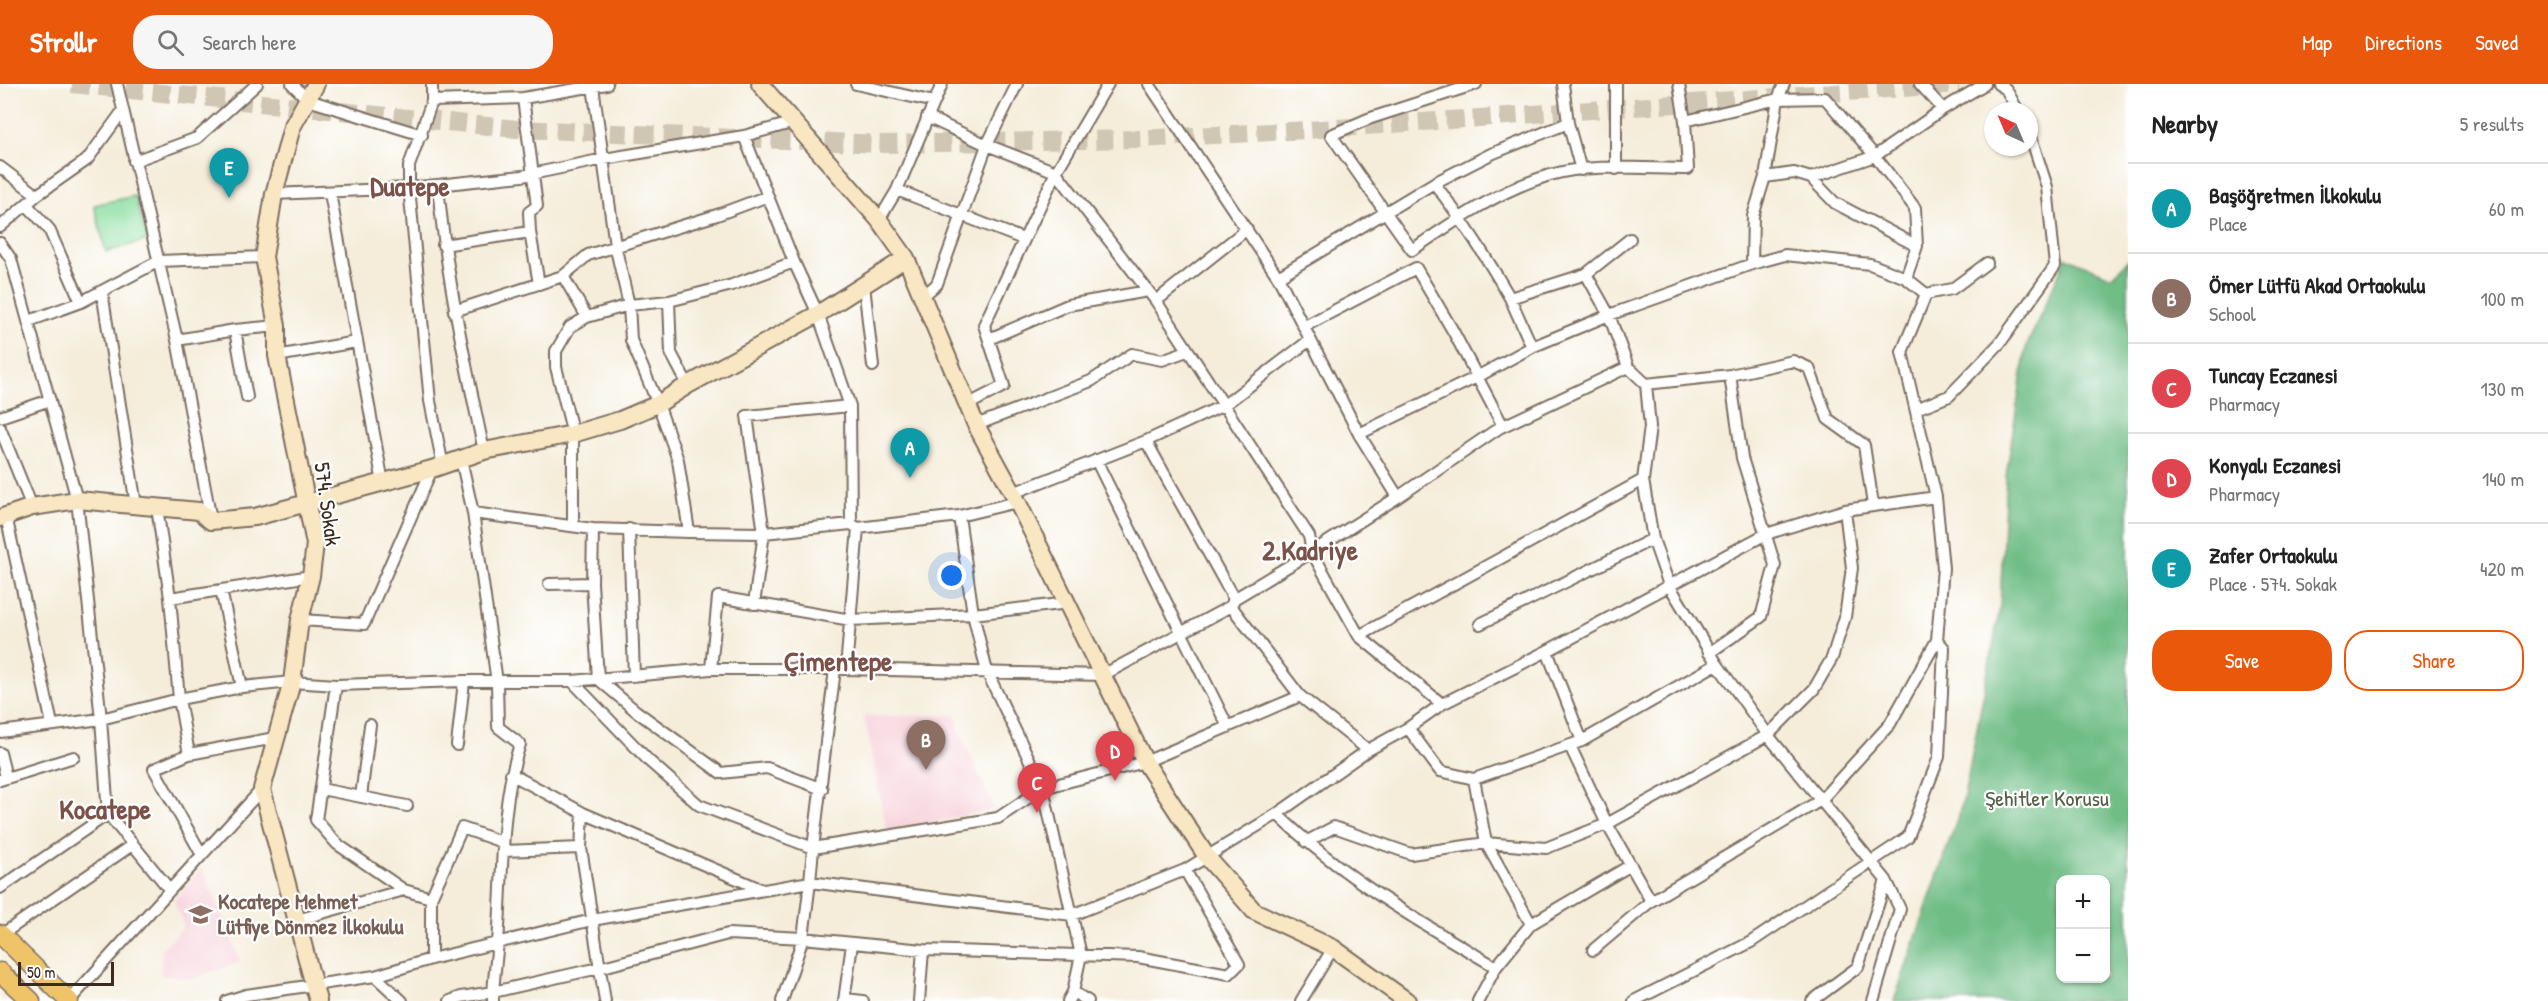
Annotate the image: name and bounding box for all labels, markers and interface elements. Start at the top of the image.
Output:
search box [133,15,553,69]
text: Strollr [30,23,97,61]
icon: search [154,26,187,59]
text: Search here [202,27,296,57]
text: Map [2302,28,2332,57]
text: Directions [2365,28,2442,57]
text: Saved [2475,28,2518,57]
north arrow [1984,102,2038,156]
text: Nearby [2152,106,2218,141]
text: 5 results [2460,110,2524,137]
pin: E [210,148,248,198]
district label: Duatepe [370,167,451,206]
text: Başöğretmen İlkokulu [2209,180,2381,210]
text: A [2167,195,2176,222]
text: 60 m [2489,195,2524,222]
text: Place [2209,210,2248,237]
text: Ömer Lütfü Akad Ortaokulu [2209,270,2425,300]
text: B [2166,285,2177,312]
text: 100 m [2481,285,2524,312]
text: School [2209,300,2256,327]
text: Tuncay Eczanesi [2209,360,2338,390]
text: C [2166,375,2177,402]
text: 130 m [2481,375,2524,402]
text: Pharmacy [2209,390,2280,417]
pin: A [890,428,930,478]
text: Konyalı Eczanesi [2209,450,2342,480]
street label: 574. Sokak [307,460,349,548]
text: D [2167,465,2176,492]
text: 140 m [2482,465,2524,492]
text: Pharmacy [2209,480,2280,507]
district label: 2.Kadriye [1262,531,1359,570]
text: Zafer Ortaokulu [2209,540,2337,570]
text: E [2167,555,2176,582]
text: 420 m [2480,555,2524,582]
your location [937,561,966,590]
text: Place · 574. Sokak [2209,570,2337,597]
button: Save [2152,630,2332,691]
button: Share [2344,630,2524,691]
district label: Çimentepe [784,642,893,681]
pin: B [906,720,946,770]
pin: D [1096,732,1134,781]
pin: C [1018,764,1056,813]
park label: Şehitler Korusu [1985,783,2109,813]
district label: Kocatepe [59,790,152,829]
map controls [2056,875,2110,983]
button: + [2056,875,2110,929]
place label: Kocatepe Mehmet Lütfiye Dönmez İlkokulu [218,886,404,942]
school or university icon: Kocatepe Mehmet Lütfiye Dönmez İlkokulu [187,901,213,927]
button: − [2056,929,2110,983]
scale bar [18,959,114,986]
text: 50 m [27,961,56,983]

